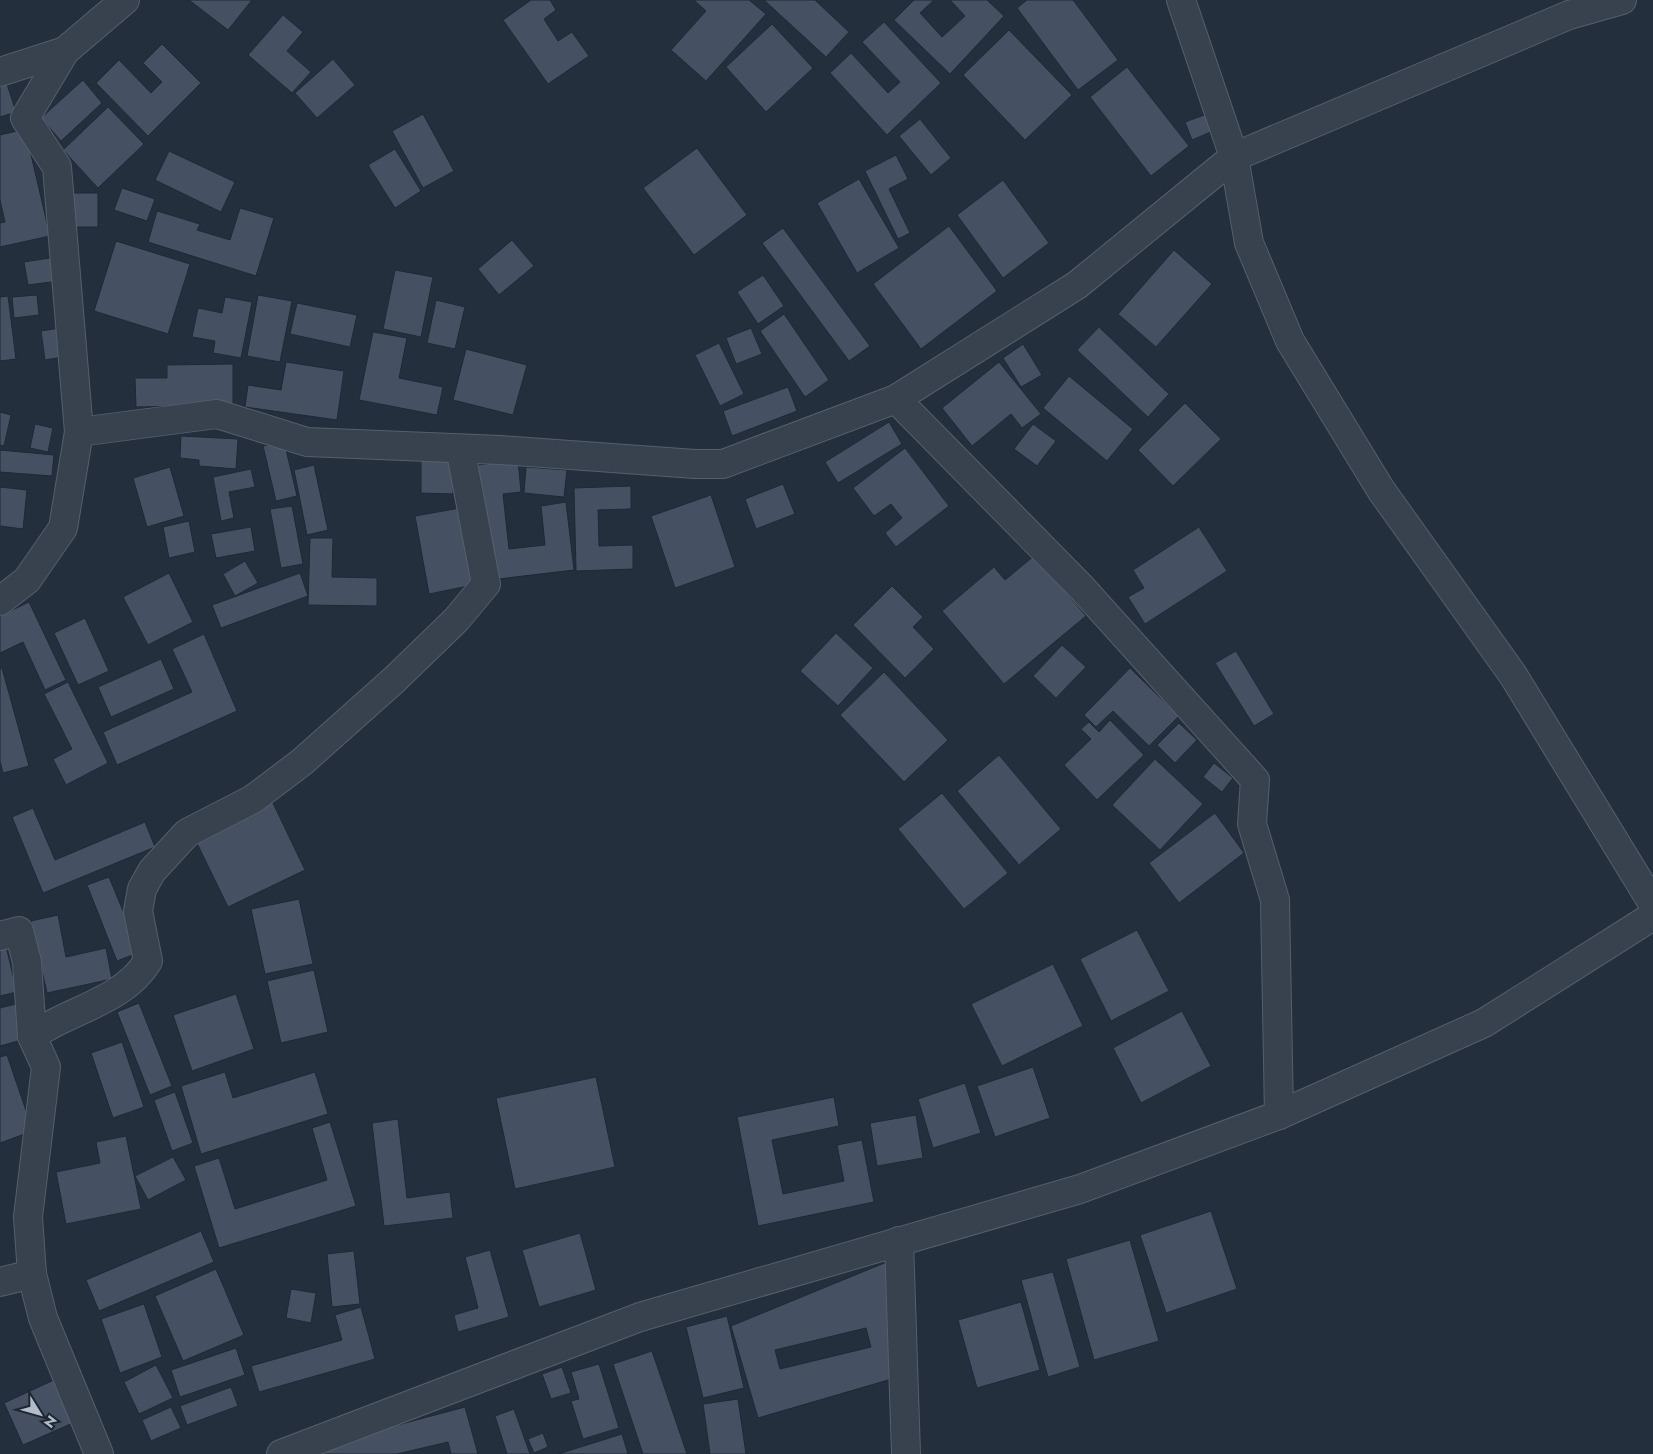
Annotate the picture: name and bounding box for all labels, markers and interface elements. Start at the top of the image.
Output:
north arrow [15,1389,65,1439]
text: N [39,1411,62,1432]

